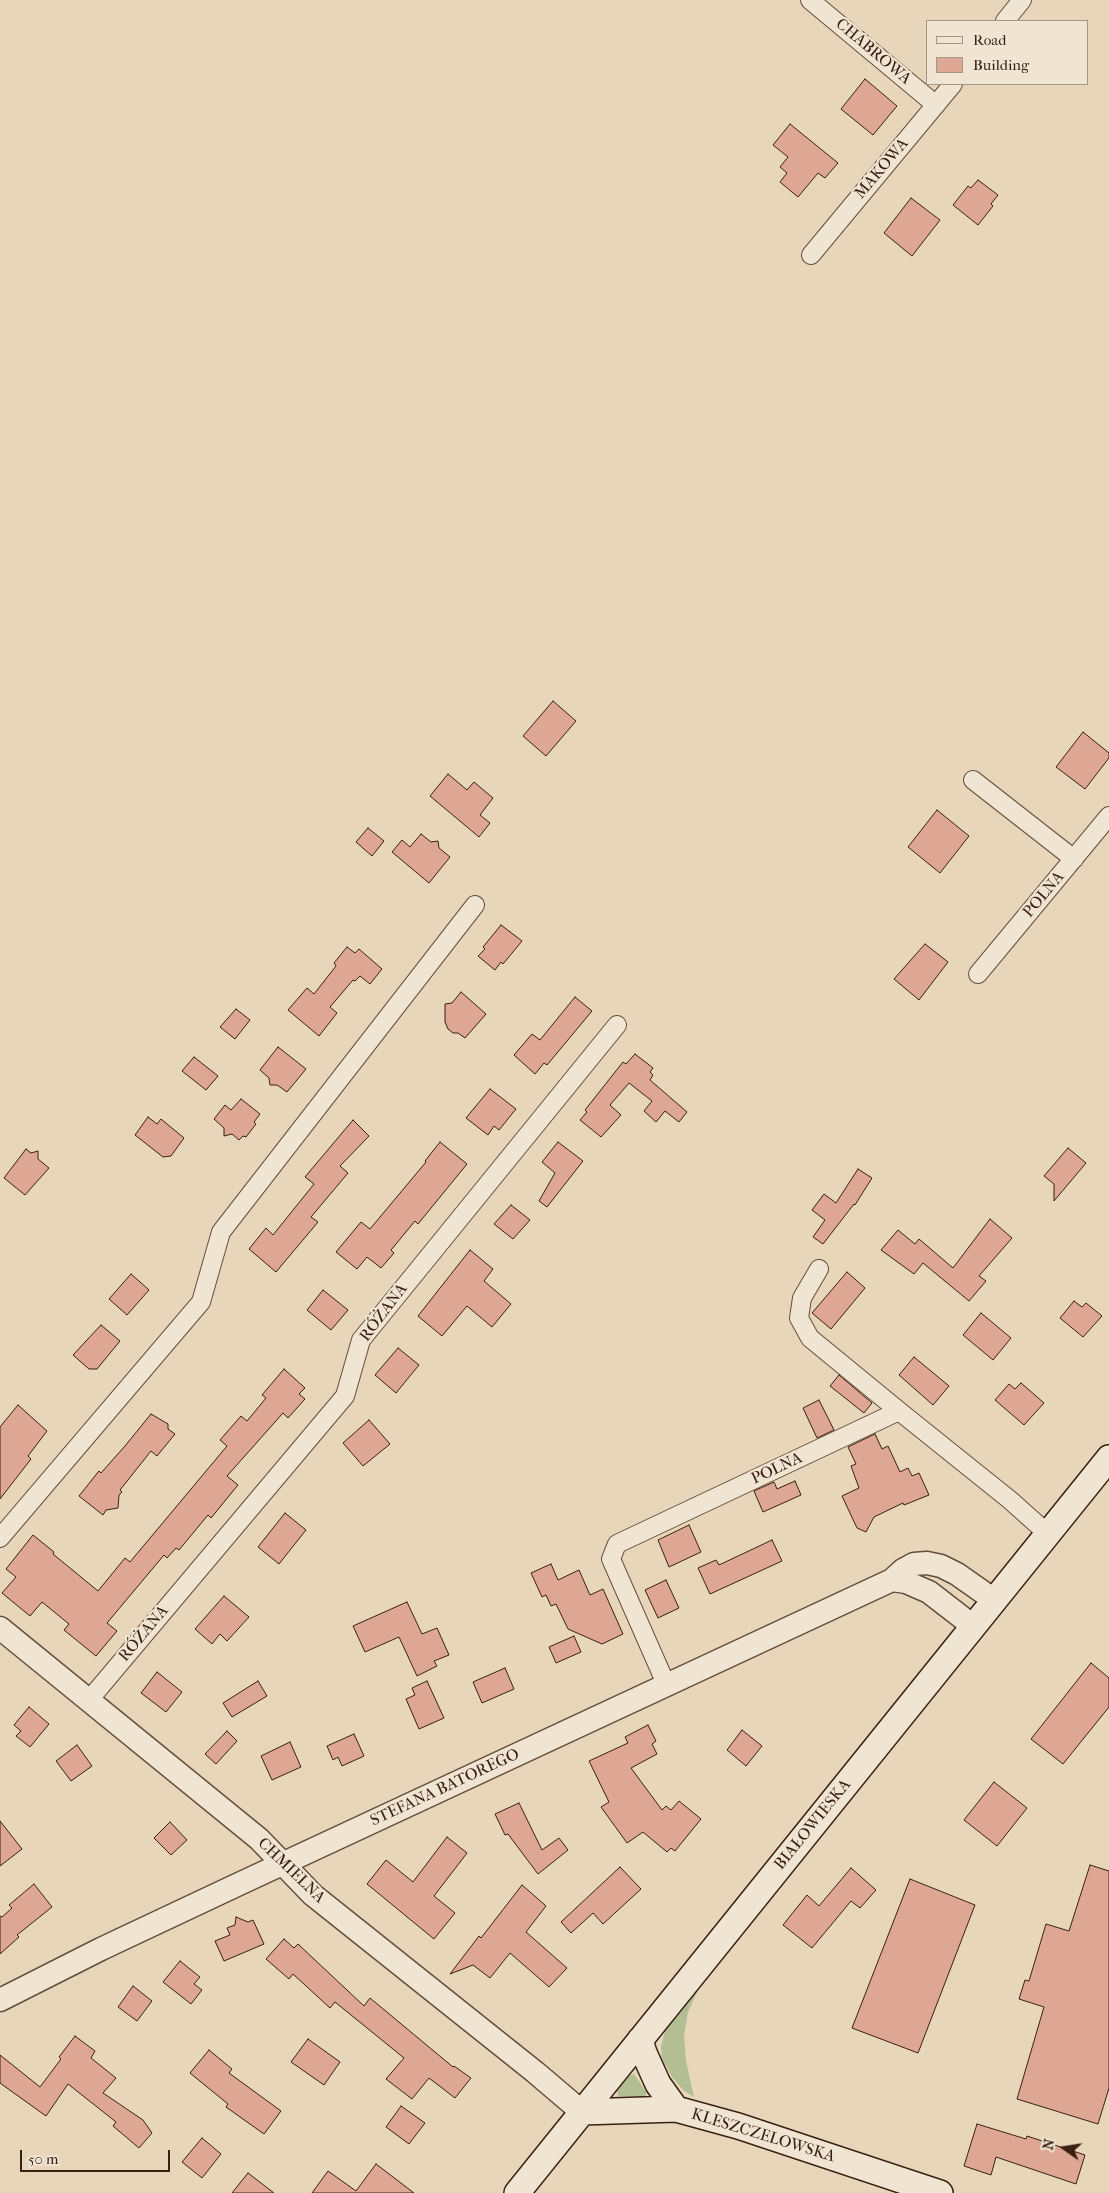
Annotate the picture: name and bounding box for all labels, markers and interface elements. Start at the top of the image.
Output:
street label: CHABROWA [831,15,915,89]
legend [926,20,1089,85]
text: Road [973,31,1006,49]
text: Building [973,56,1029,74]
street label: MAKOWA [851,135,913,203]
street label: POLNA [1019,868,1069,922]
street label: RÓŻANA [356,1280,412,1346]
street label: POLNA [748,1449,806,1489]
street label: RÓŻANA [115,1602,173,1666]
street label: STEFANA BATOREGO [367,1745,523,1831]
street label: BIAŁOWIESKA [771,1776,855,1874]
street label: CHMIELNA [253,1834,329,1908]
street label: KLESZCZELOWSKA [689,2105,837,2167]
north arrow [1039,2123,1089,2173]
text: N [1039,2137,1058,2152]
scale bar [22,2140,172,2172]
text: 50 m [28,2150,58,2168]

